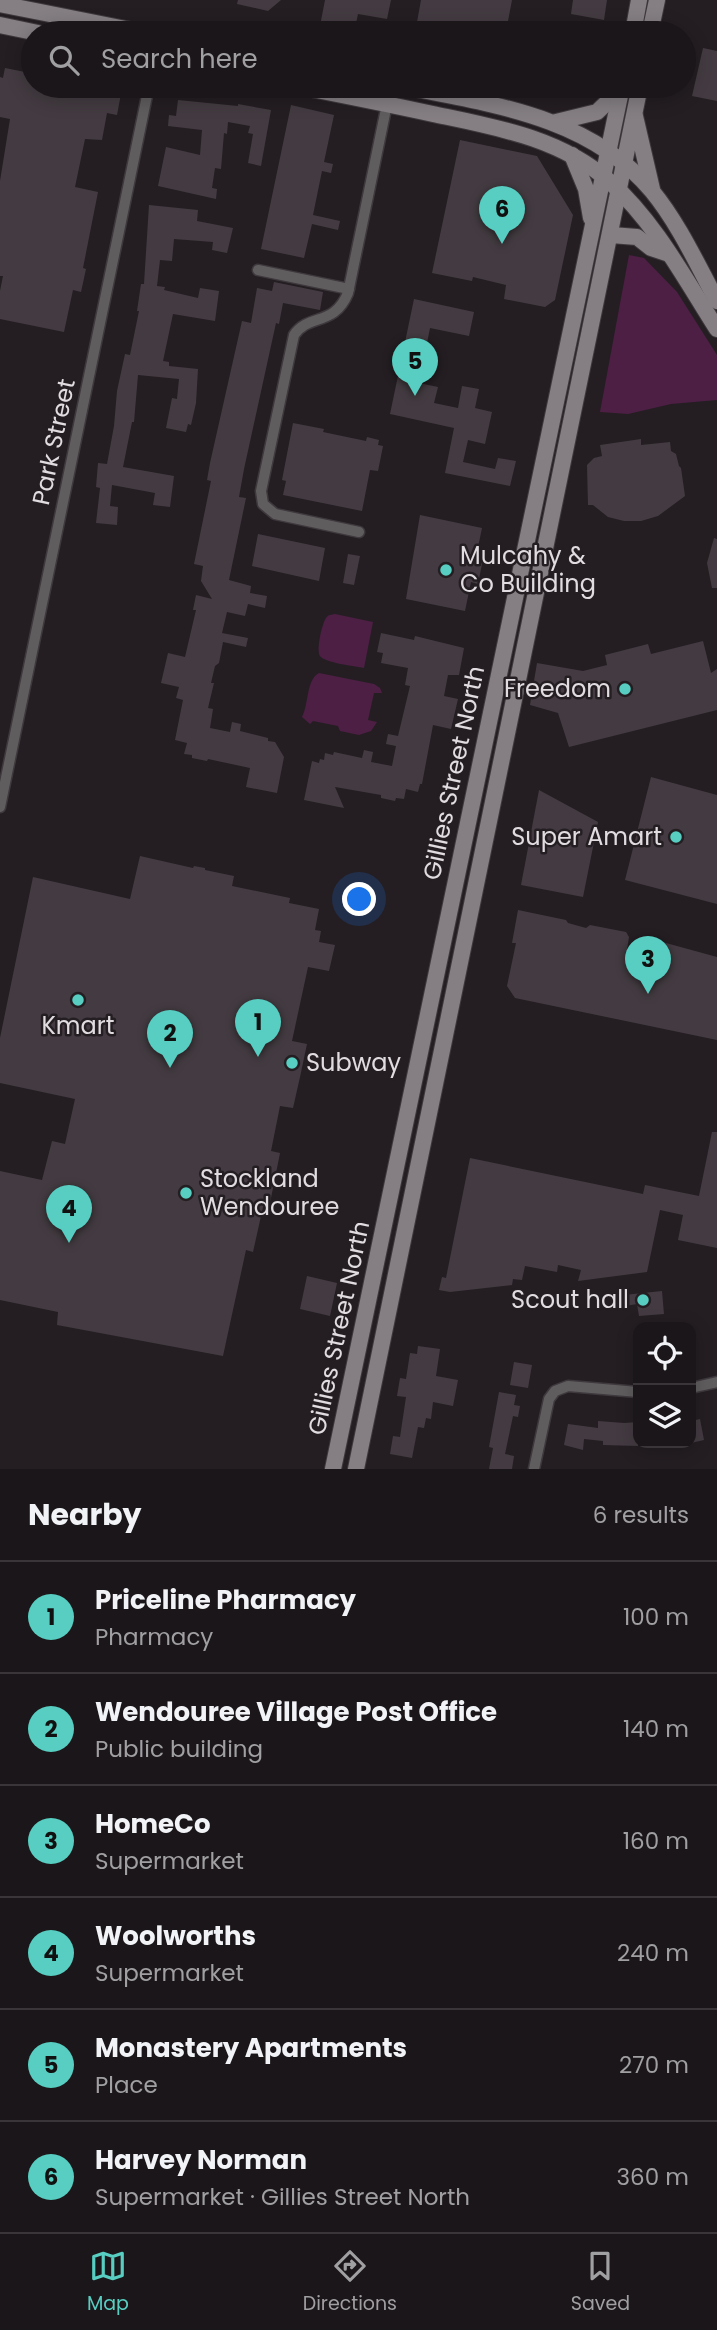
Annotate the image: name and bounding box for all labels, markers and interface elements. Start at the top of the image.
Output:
search box [21,21,696,98]
icon: search [45,41,83,79]
text: Search here [101,41,258,77]
pin: 6 [479,186,525,244]
pin: 5 [392,338,438,396]
street label: Park Street [24,376,83,508]
place label: Mulcahy & Co Building [460,539,596,600]
marker: Mulcahy & Co Building [438,562,454,578]
street label: Gillies Street North [415,663,492,883]
place label: Freedom [504,672,611,705]
marker: Freedom [617,681,633,697]
place label: Super Amart [511,820,662,853]
marker: Super Amart [668,829,684,845]
your location [342,882,376,916]
pin: 3 [625,936,671,994]
marker: Kmart [70,992,86,1008]
pin: 1 [235,999,281,1057]
place label: Kmart [41,1009,115,1042]
pin: 2 [147,1010,193,1068]
place label: Subway [306,1046,402,1079]
marker: Subway [284,1055,300,1071]
place label: Stockland Wendouree [200,1162,339,1223]
pin: 4 [46,1185,92,1243]
marker: Stockland Wendouree [178,1185,194,1201]
street label: Gillies Street North [300,1218,377,1438]
place label: Scout hall [511,1283,629,1316]
marker: Scout hall [635,1292,651,1308]
map controls [633,1322,696,1448]
button: locate [633,1322,696,1385]
button: layers [633,1385,696,1448]
text: Nearby [28,1493,142,1536]
text: 6 results [593,1499,689,1531]
text: Priceline Pharmacy [95,1582,356,1618]
text: 1 [47,1601,55,1633]
text: 100 m [623,1601,689,1633]
text: Pharmacy [95,1621,213,1653]
text: Wendouree Village Post Office [95,1694,497,1730]
text: 2 [44,1713,58,1745]
text: 140 m [623,1713,689,1745]
text: Public building [95,1733,263,1765]
text: HomeCo [95,1806,211,1842]
text: 3 [44,1825,58,1857]
text: 160 m [623,1825,689,1857]
text: Supermarket [95,1845,244,1877]
text: Woolworths [95,1918,256,1954]
text: 4 [43,1937,59,1969]
text: 240 m [617,1937,689,1969]
text: Supermarket [95,1957,244,1989]
text: Monastery Apartments [95,2030,407,2066]
text: 5 [44,2049,58,2081]
text: 270 m [619,2049,689,2081]
text: Place [95,2069,158,2101]
text: Harvey Norman [95,2142,307,2178]
text: 6 [44,2161,58,2193]
text: 360 m [617,2161,689,2193]
text: Supermarket · Gillies Street North [95,2181,470,2213]
tab: Map [87,2247,129,2318]
tab: Directions [303,2247,397,2318]
tab: Saved [571,2247,630,2318]

